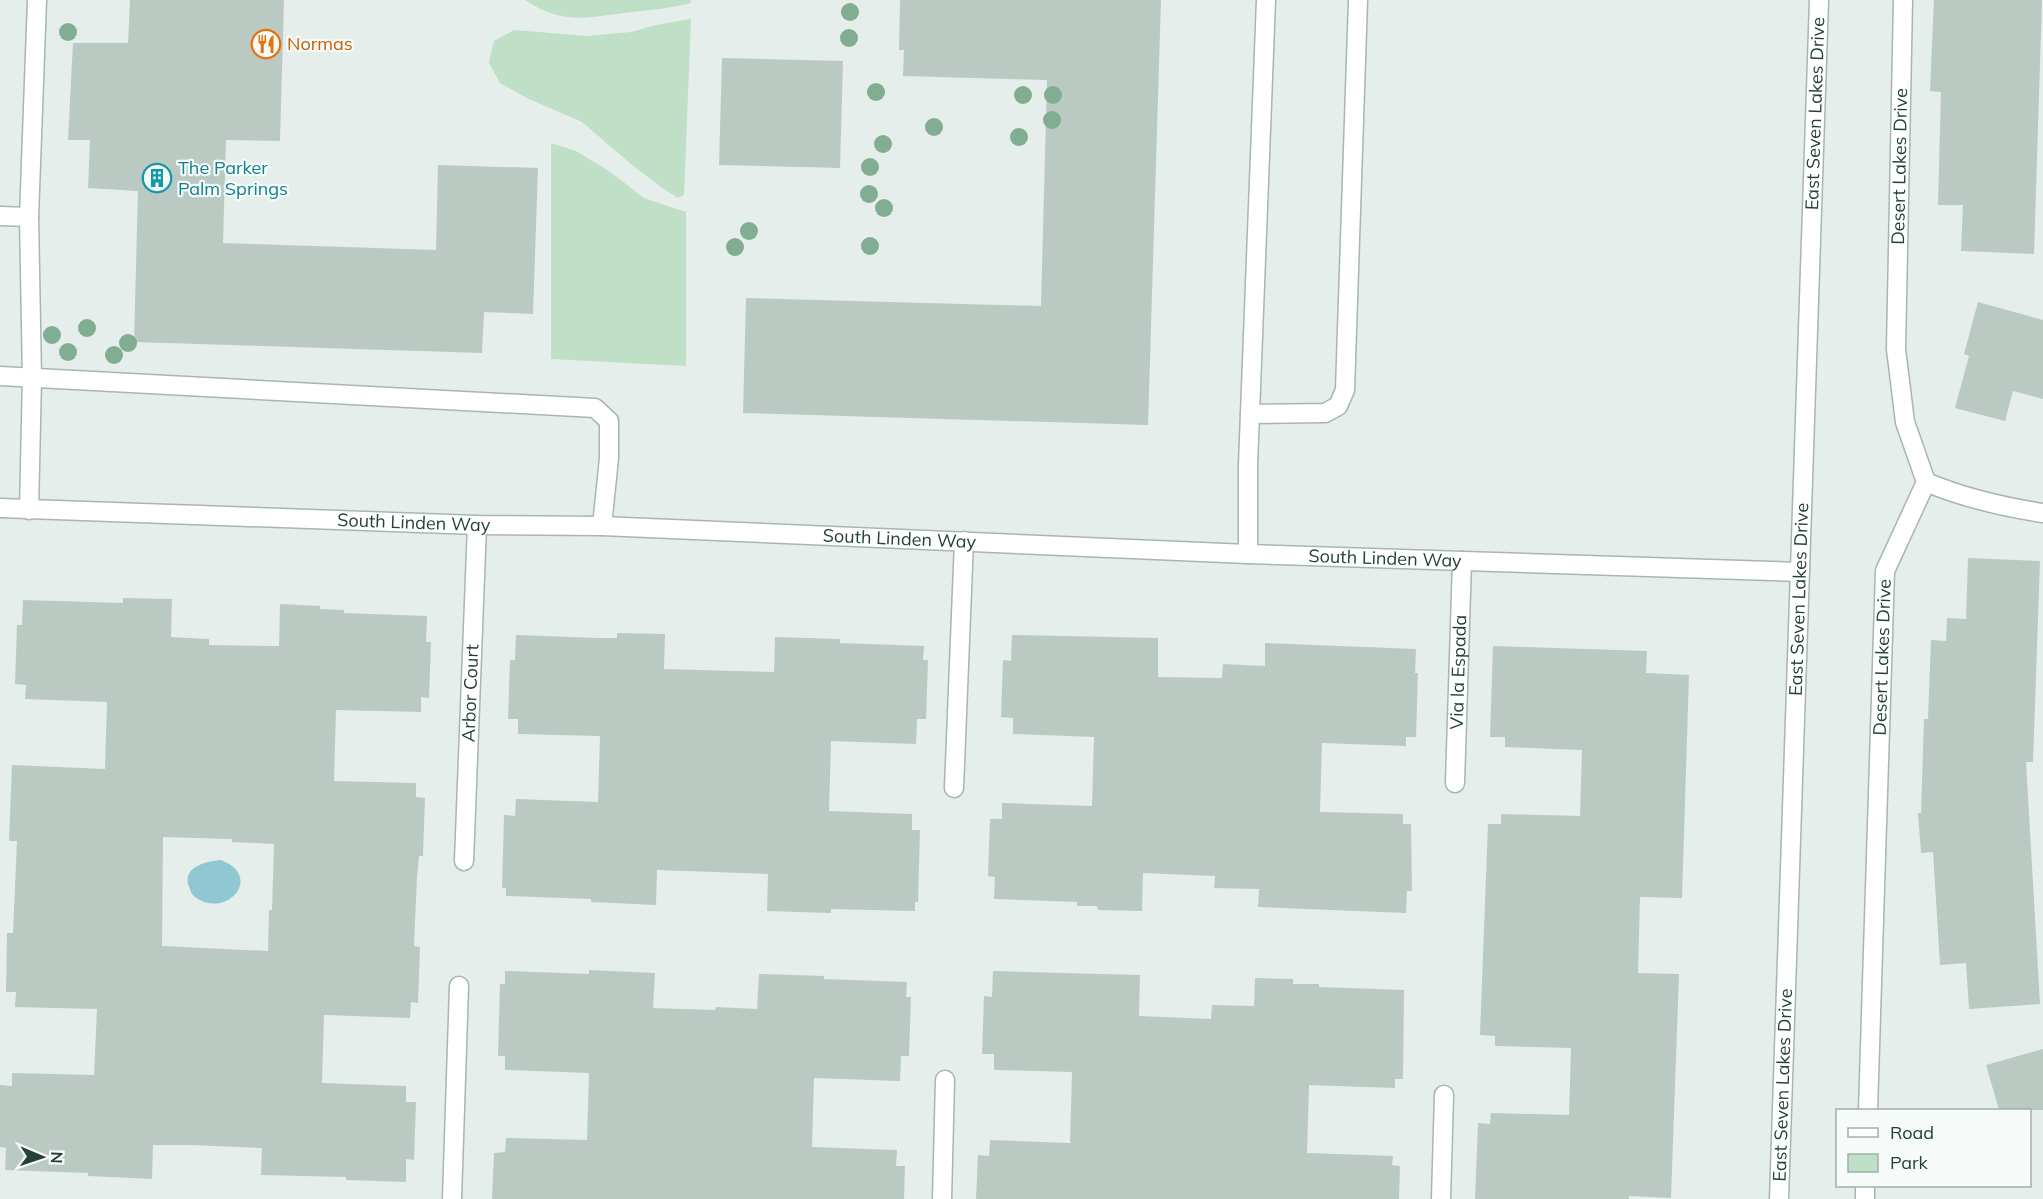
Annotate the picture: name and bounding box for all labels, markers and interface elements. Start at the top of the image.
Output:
street label: East Seven Lakes Drive [1800,17,1829,211]
restaurant icon: Normas [250,28,282,60]
place label: Normas [287,32,353,55]
street label: Desert Lakes Drive [1886,88,1912,245]
place label: The Parker Palm Springs [178,156,288,200]
building icon: The Parker Palm Springs [141,162,173,194]
street label: East Seven Lakes Drive [1784,502,1813,696]
street label: South Linden Way [337,508,491,536]
street label: South Linden Way [822,524,977,553]
street label: South Linden Way [1308,544,1462,572]
street label: Desert Lakes Drive [1868,579,1896,736]
street label: Via la Espada [1445,614,1471,730]
street label: Arbor Court [457,644,483,742]
street label: East Seven Lakes Drive [1768,988,1797,1182]
legend [1836,1109,2031,1187]
text: Road [1890,1121,1934,1144]
north arrow [12,1127,72,1187]
text: N [47,1151,67,1164]
text: Park [1890,1151,1929,1174]

